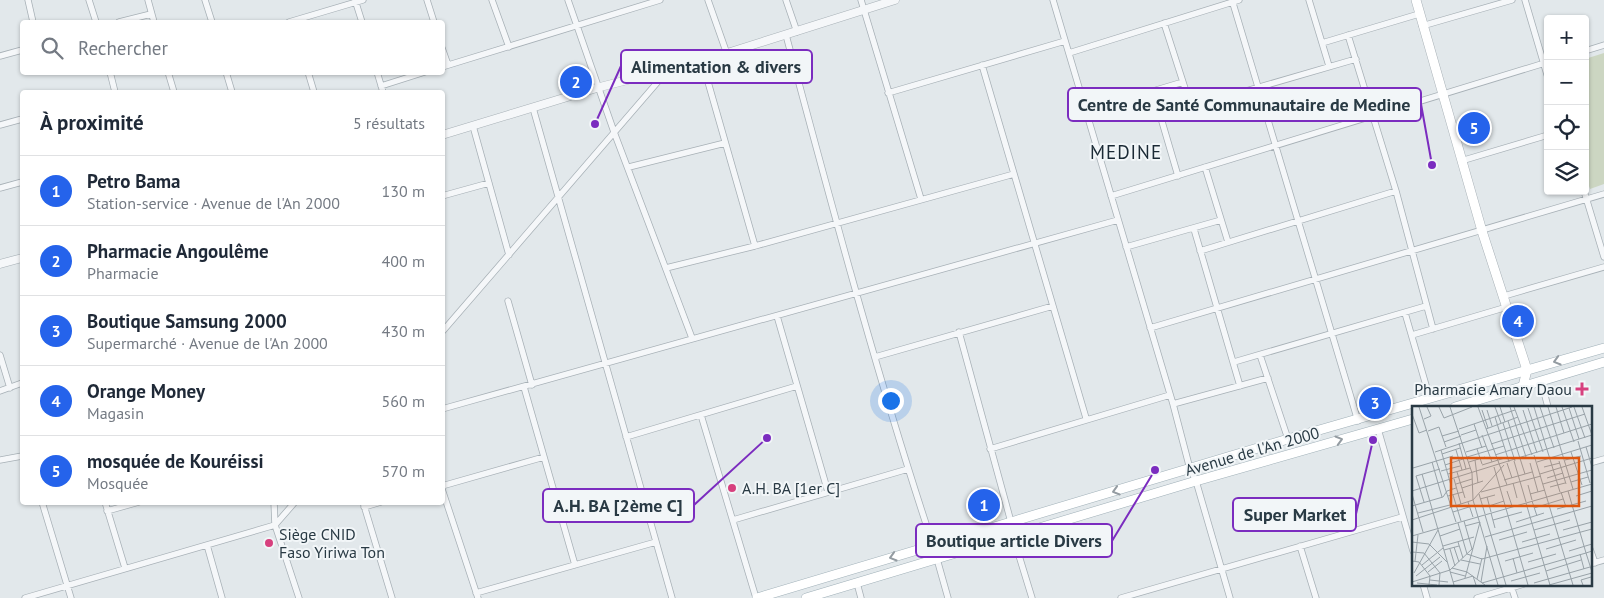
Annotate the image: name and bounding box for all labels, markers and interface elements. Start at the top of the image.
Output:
map controls [1544,15,1589,195]
button: + [1544,15,1589,60]
search box [20,20,445,75]
icon: search [38,34,66,62]
text: Rechercher [78,36,168,60]
callout: Alimentation & divers [621,50,812,83]
text: Alimentation & divers [631,55,801,78]
button: − [1544,60,1589,105]
pin: 2 [560,63,592,101]
callout: Centre de Santé Communautaire de Medine [1068,88,1421,121]
text: Centre de Santé Communautaire de Medine [1078,93,1410,116]
button: locate [1544,105,1589,150]
text: À proximité [40,109,144,136]
pin: 5 [1458,109,1490,147]
text: 5 résultats [353,113,425,133]
district label: MEDINE [1090,140,1162,164]
button: layers [1544,150,1589,195]
text: Petro Bama [87,169,181,193]
text: 1 [51,181,61,201]
text: 130 m [382,181,425,201]
text: Station-service · Avenue de l'An 2000 [87,193,340,213]
text: Pharmacie Angoulême [87,239,269,263]
text: 2 [51,251,61,271]
text: 400 m [382,251,425,271]
text: Pharmacie [87,263,159,283]
pin: 4 [1502,302,1534,340]
text: Boutique Samsung 2000 [87,309,287,333]
text: 3 [51,321,61,341]
text: 430 m [382,321,425,341]
text: Supermarché · Avenue de l'An 2000 [87,333,328,353]
one-way arrow [1553,356,1562,366]
text: Orange Money [87,379,205,403]
place label: Pharmacie Amary Daou [1414,379,1572,399]
marker: Pharmacie Amary Daou [1576,383,1588,395]
pin: 3 [1359,384,1391,422]
your location [878,388,904,414]
text: 4 [51,391,61,411]
text: 560 m [382,391,425,411]
text: Magasin [87,403,144,423]
inset map [1412,406,1592,586]
street label: Avenue de l'An 2000 [1183,422,1322,480]
one-way arrow [1335,435,1344,446]
text: mosquée de Kouréissi [87,449,264,473]
text: 5 [51,461,61,481]
text: 570 m [382,461,425,481]
text: Mosquée [87,473,148,493]
place label: A.H. BA [1er C] [742,478,840,498]
marker: A.H. BA [1er C] [726,482,738,494]
pin: 1 [968,486,1000,524]
one-way arrow [1112,486,1120,496]
callout: A.H. BA [2ème C] [543,489,694,522]
text: A.H. BA [2ème C] [553,494,683,517]
callout: Super Market [1233,498,1356,531]
text: Super Market [1244,503,1347,526]
place label: Siège CNID Faso Yiriwa Ton [279,524,385,562]
callout: Boutique article Divers [916,524,1112,557]
text: Boutique article Divers [926,529,1102,552]
marker: Siège CNID Faso Yiriwa Ton [263,537,275,549]
one-way arrow [889,551,897,561]

